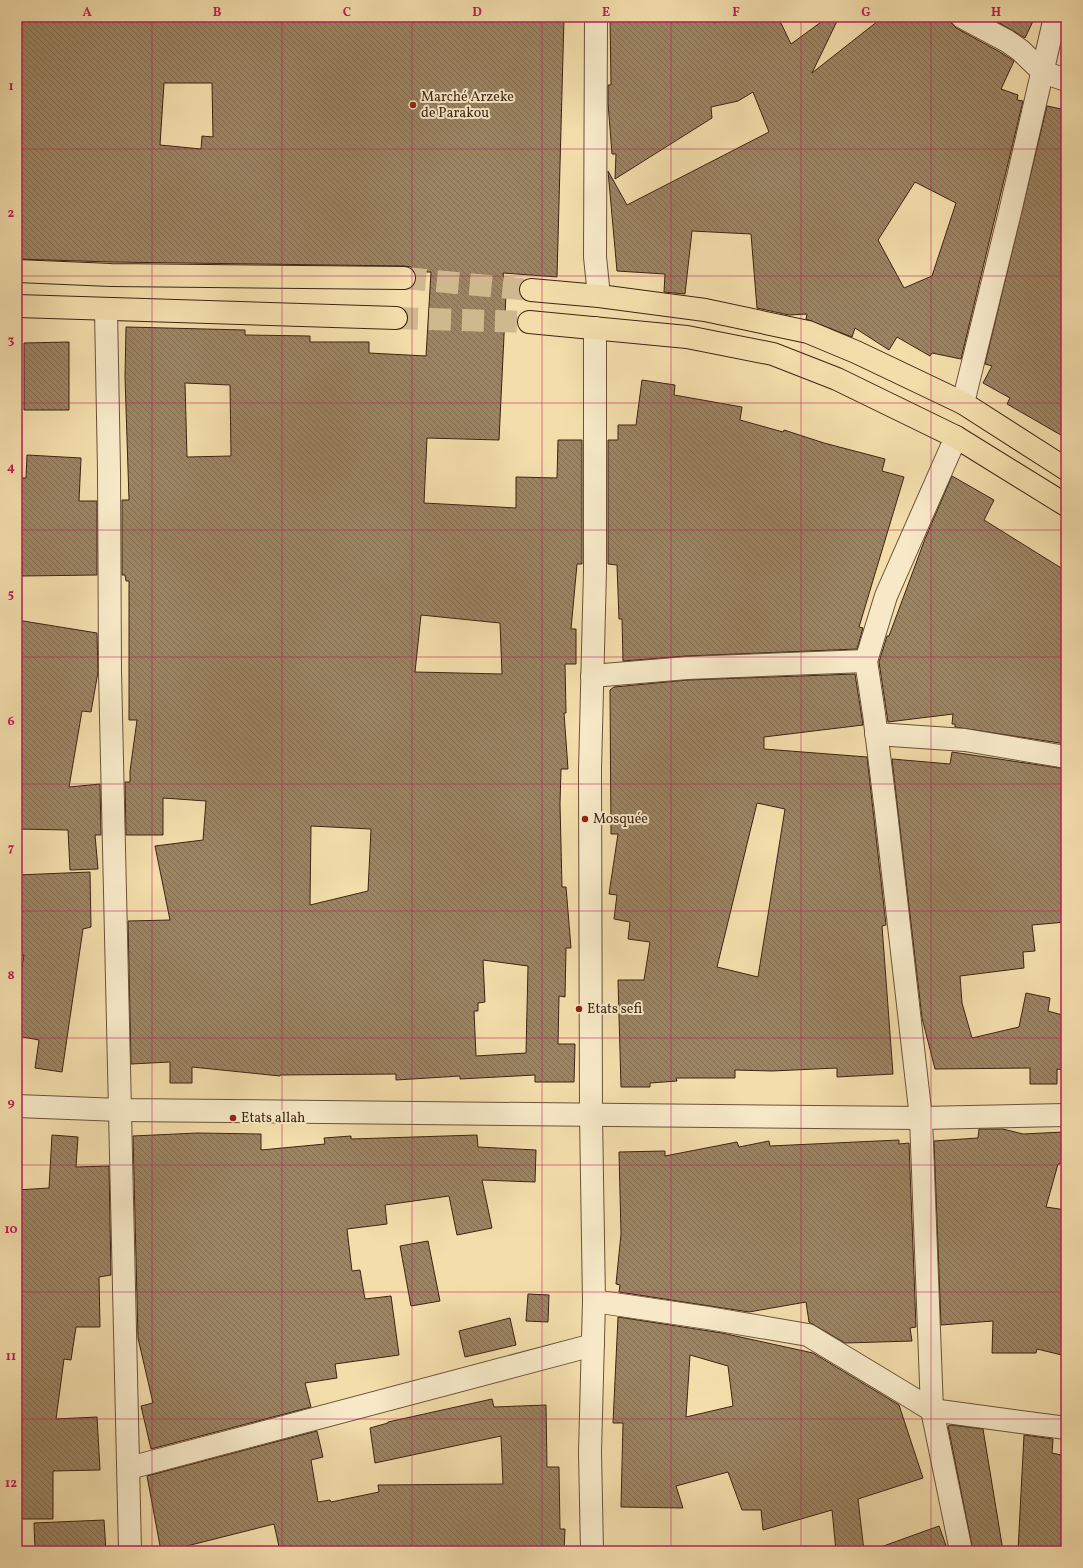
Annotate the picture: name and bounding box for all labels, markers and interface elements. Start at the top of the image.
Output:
text: A [82,4,92,22]
text: B [213,4,222,22]
text: C [343,4,351,22]
text: D [472,4,482,22]
text: E [602,4,610,22]
text: F [732,4,740,22]
text: G [861,4,871,22]
text: H [991,4,1001,22]
text: 1 [8,78,14,96]
place label: Marché Arzeke de Parakou [421,88,514,123]
marker: Marché Arzeke de Parakou [408,100,418,110]
text: 2 [8,205,15,223]
text: 3 [8,332,15,350]
text: 4 [7,459,15,477]
text: 5 [8,586,14,604]
text: 6 [7,713,15,731]
place label: Mosquée [593,810,648,829]
marker: Mosquée [580,814,590,824]
text: 7 [8,840,14,858]
text: 8 [7,967,15,985]
place label: Etats sefi [587,1000,642,1019]
marker: Etats sefi [574,1004,584,1014]
text: 9 [7,1094,15,1112]
place label: Etats allah [241,1109,305,1128]
marker: Etats allah [228,1113,238,1123]
text: 10 [4,1221,18,1239]
text: 11 [6,1348,16,1366]
text: 12 [5,1475,17,1493]

